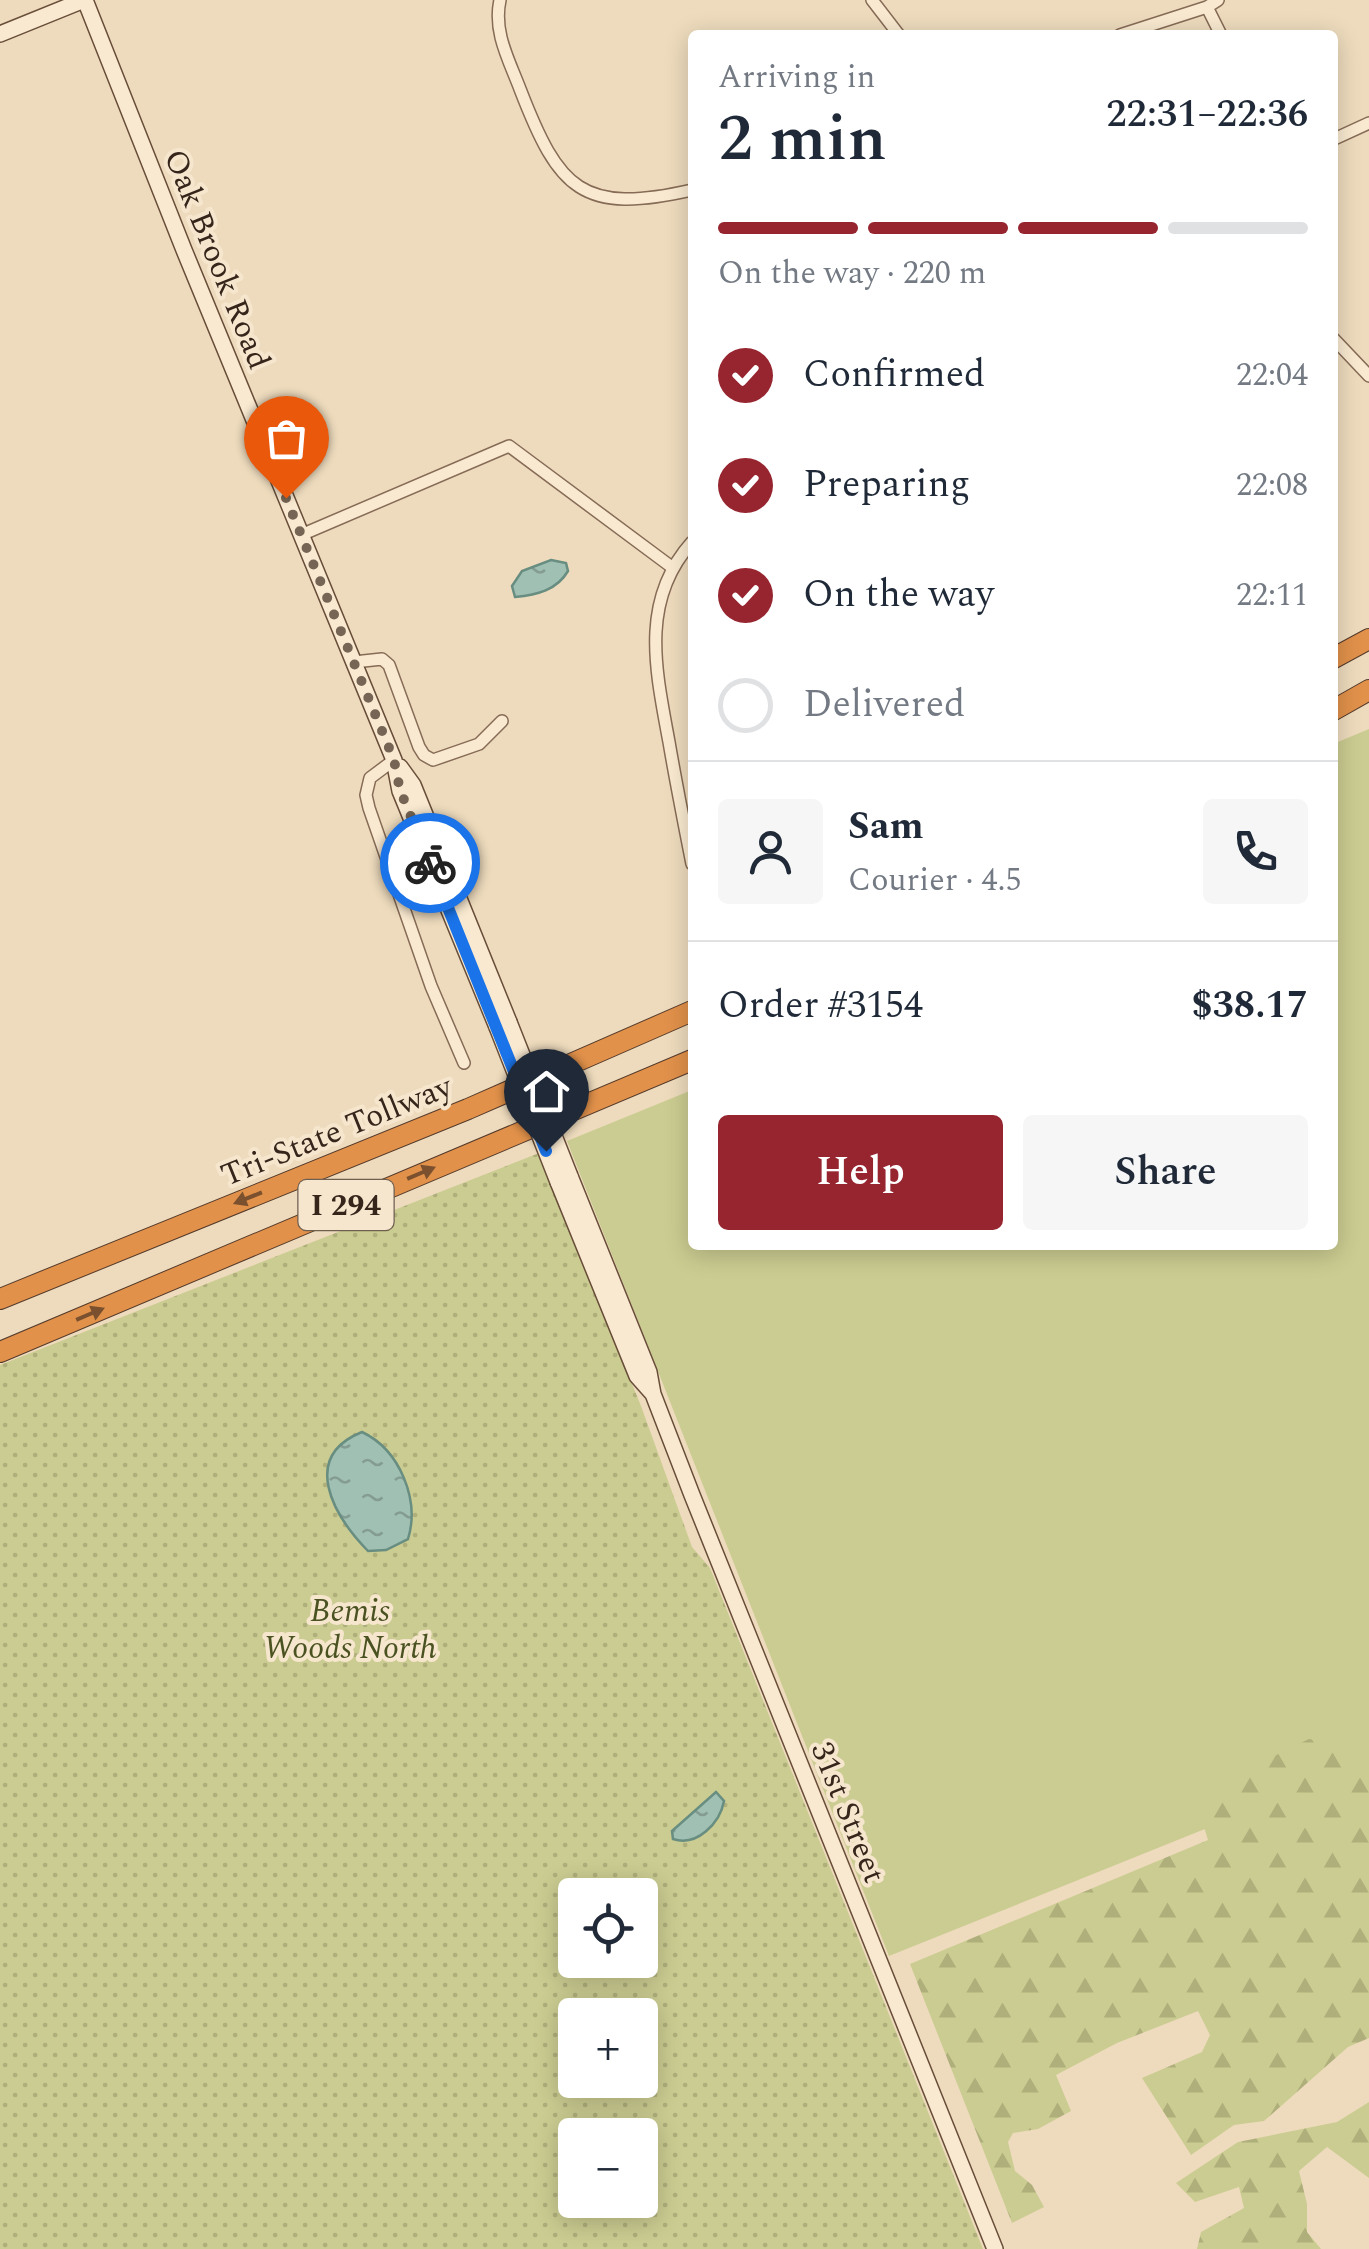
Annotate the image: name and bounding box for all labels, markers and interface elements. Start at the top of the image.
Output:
text: Arriving in [718,53,875,102]
text: 22:31–22:36 [1106,86,1308,144]
text: 2 min [718,90,887,189]
street label: Oak Brook Road [150,142,283,377]
text: On the way · 220 m [718,249,986,298]
text: Confirmed [803,346,985,404]
icon: check [718,348,773,403]
text: 22:04 [1236,351,1308,400]
pin [244,396,329,499]
icon: bag [259,411,314,466]
text: Preparing [803,456,970,514]
icon: check [718,458,773,513]
text: 22:08 [1236,461,1308,510]
text: On the way [803,566,994,624]
icon: check [718,568,773,623]
text: 22:11 [1236,571,1308,620]
text: Delivered [803,676,965,734]
text: Sam [848,798,924,856]
button: person [718,799,823,904]
button: phone [1203,799,1308,904]
courier [380,813,480,913]
icon: bike [403,836,458,891]
text: Courier · 4.5 [848,856,1021,905]
text: Order #3154 [718,977,923,1035]
text: $38.17 [1191,977,1308,1035]
pin [504,1049,589,1152]
street label: Tri-State Tollway [214,1062,461,1200]
icon: home [519,1064,574,1119]
button: Help [718,1115,1003,1230]
button: Share [1023,1115,1308,1230]
one-way arrow [406,1165,436,1181]
road number: I 294 [298,1180,394,1230]
one-way arrow [233,1191,263,1207]
one-way arrow [75,1305,105,1321]
park label: Bemis Woods North [263,1587,437,1673]
street label: 31st Street [797,1734,898,1891]
map controls [558,1878,658,2218]
button: locate [558,1878,658,1978]
button: + [558,1998,658,2098]
button: − [558,2118,658,2218]

